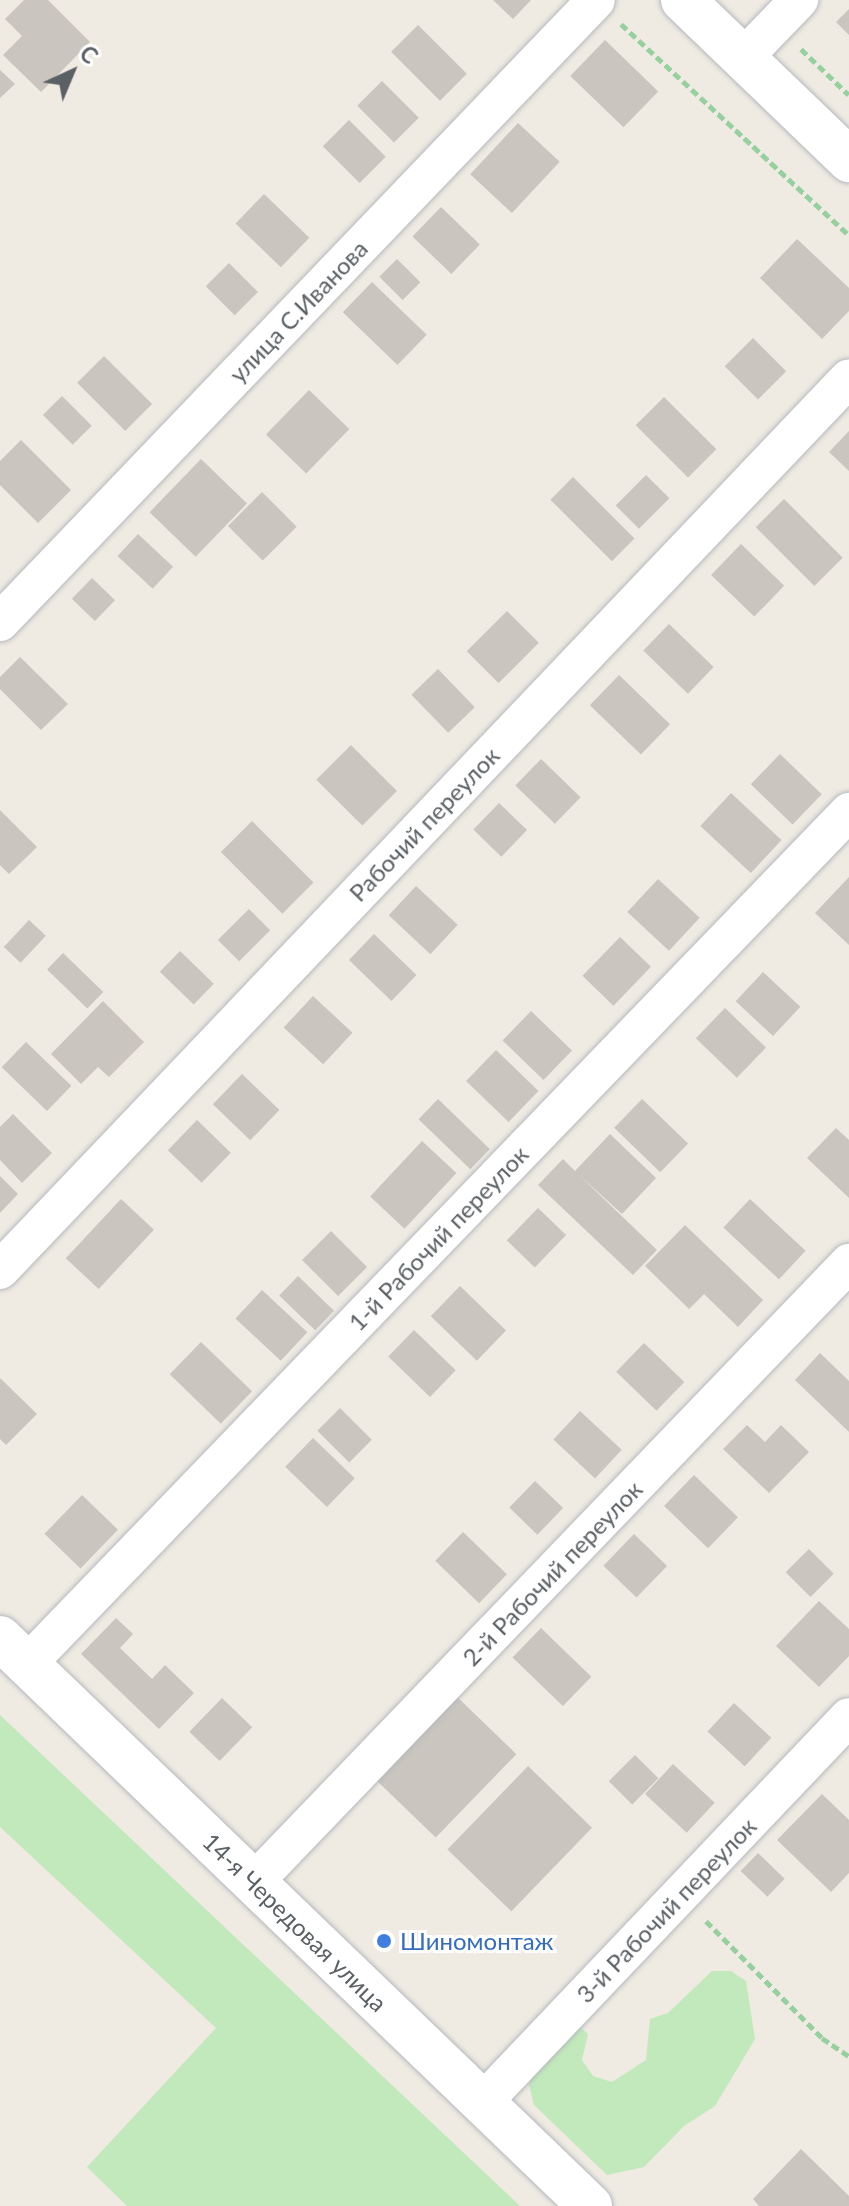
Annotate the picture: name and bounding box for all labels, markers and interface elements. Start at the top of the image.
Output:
north arrow [32,32,112,112]
text: С [74,40,104,69]
street label: улица С.Иванова [223,234,373,388]
street label: Рабочий переулок [343,741,505,907]
street label: 1-й Рабочий переулок [342,1140,534,1336]
street label: 2-й Рабочий переулок [456,1475,648,1671]
street label: 3-й Рабочий переулок [570,1812,762,2008]
street label: 14-я Чередовая улица [197,1827,393,2017]
place label: Шиномонтаж [400,1927,553,1955]
marker: Шиномонтаж [375,1932,393,1950]

